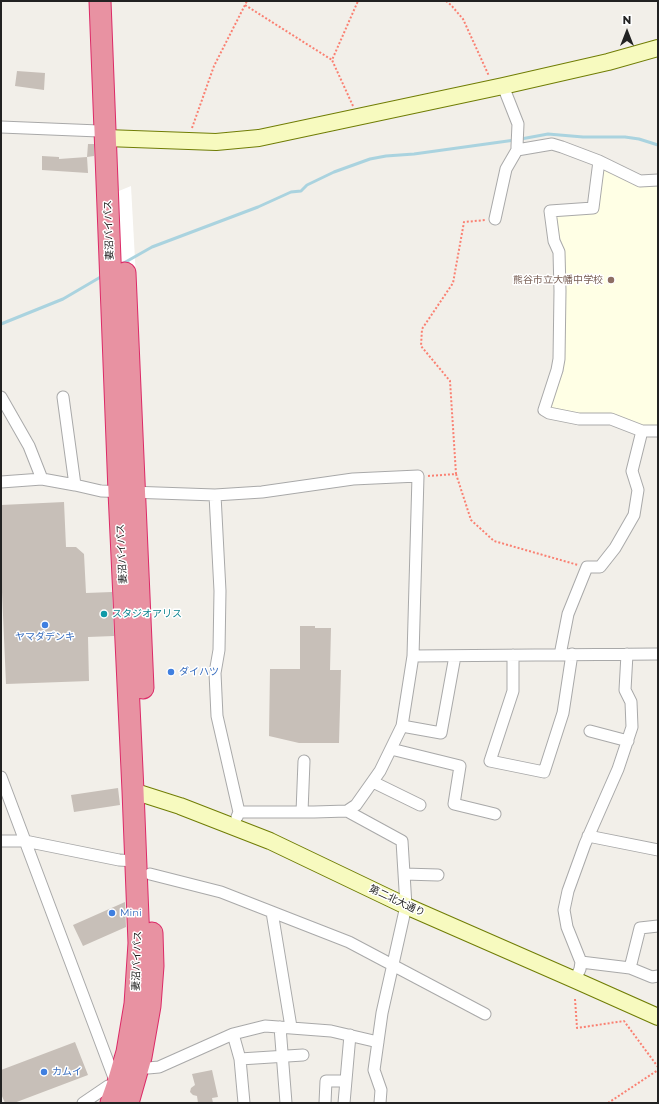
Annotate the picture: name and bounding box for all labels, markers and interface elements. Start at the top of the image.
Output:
north arrow [607,12,647,52]
text: N [623,13,631,27]
street label: 妻沼バイパス [102,200,116,260]
place label: 熊谷市立大幡中学校 [513,274,603,286]
marker: 熊谷市立大幡中学校 [606,275,616,285]
street label: 妻沼バイパス [114,524,130,584]
place label: スタジオアリス [112,608,182,620]
marker: スタジオアリス [99,609,109,619]
marker: ヤマダデンキ [40,620,50,630]
place label: ヤマダデンキ [15,631,75,643]
place label: ダイハツ [179,666,219,678]
marker: ダイハツ [166,667,176,677]
street label: 第二北大通り [367,883,427,919]
place label: Mini [120,907,142,919]
marker: Mini [107,908,117,918]
street label: 妻沼バイパス [130,931,144,991]
place label: カムイ [52,1066,82,1078]
marker: カムイ [39,1067,49,1077]

